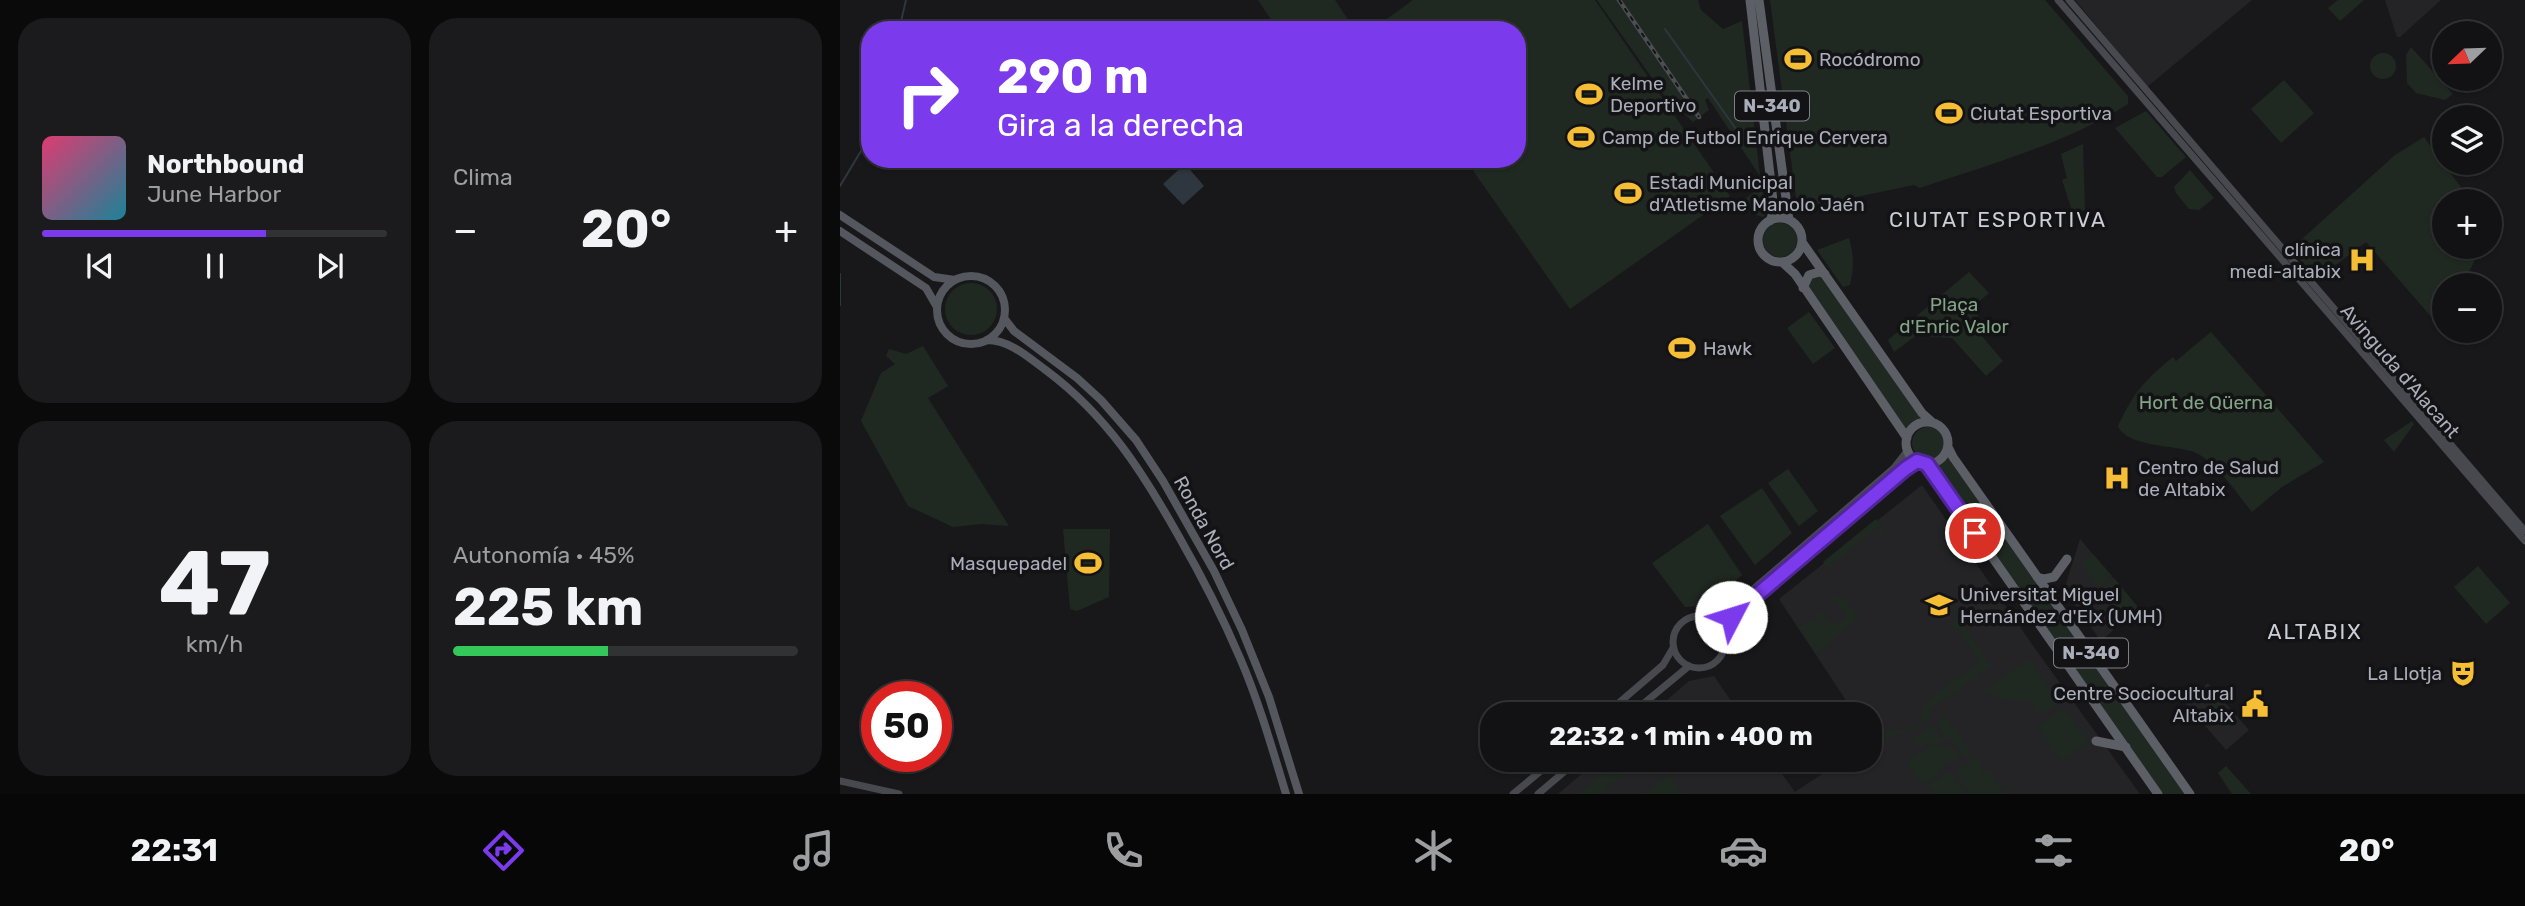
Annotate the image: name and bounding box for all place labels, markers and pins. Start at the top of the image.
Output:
sports icon: Rocódromo [1783,44,1813,74]
place label: Rocódromo [1819,48,1921,71]
place label: Kelme Deportivo [1610,72,1696,117]
sports icon: Kelme Deportivo [1574,79,1604,109]
sports icon: Ciutat Esportiva [1934,98,1964,128]
place label: Ciutat Esportiva [1970,102,2112,125]
sports icon: Camp de Futbol Enrique Cervera [1566,122,1596,152]
place label: Camp de Futbol Enrique Cervera [1602,126,1888,149]
place label: Estadi Municipal d'Atletisme Manolo Jaén [1649,171,1865,216]
sports icon: Estadi Municipal d'Atletisme Manolo Jaén [1613,178,1643,208]
place label: clínica medi-altabix [2229,238,2341,283]
hospital icon: clínica medi-altabix [2347,245,2377,275]
sports icon: Hawk [1667,333,1697,363]
place label: Hawk [1703,337,1752,360]
place label: Centro de Salud de Altabix [2138,456,2279,501]
hospital icon: Centro de Salud de Altabix [2102,463,2132,493]
pin [1945,503,2005,563]
sports icon: Masquepadel [1073,548,1103,578]
place label: Masquepadel [950,552,1067,575]
place label: Universitat Miguel Hernández d'Elx (UMH) [1960,583,2162,628]
school or university icon: Universitat Miguel Hernández d'Elx (UMH) [1924,590,1954,620]
theatre icon: La Llotja [2448,658,2478,688]
place label: La Llotja [2367,662,2442,685]
place label: Centre Sociocultural Altabix [2053,682,2234,727]
public building icon: Centre Sociocultural Altabix [2240,689,2270,719]

